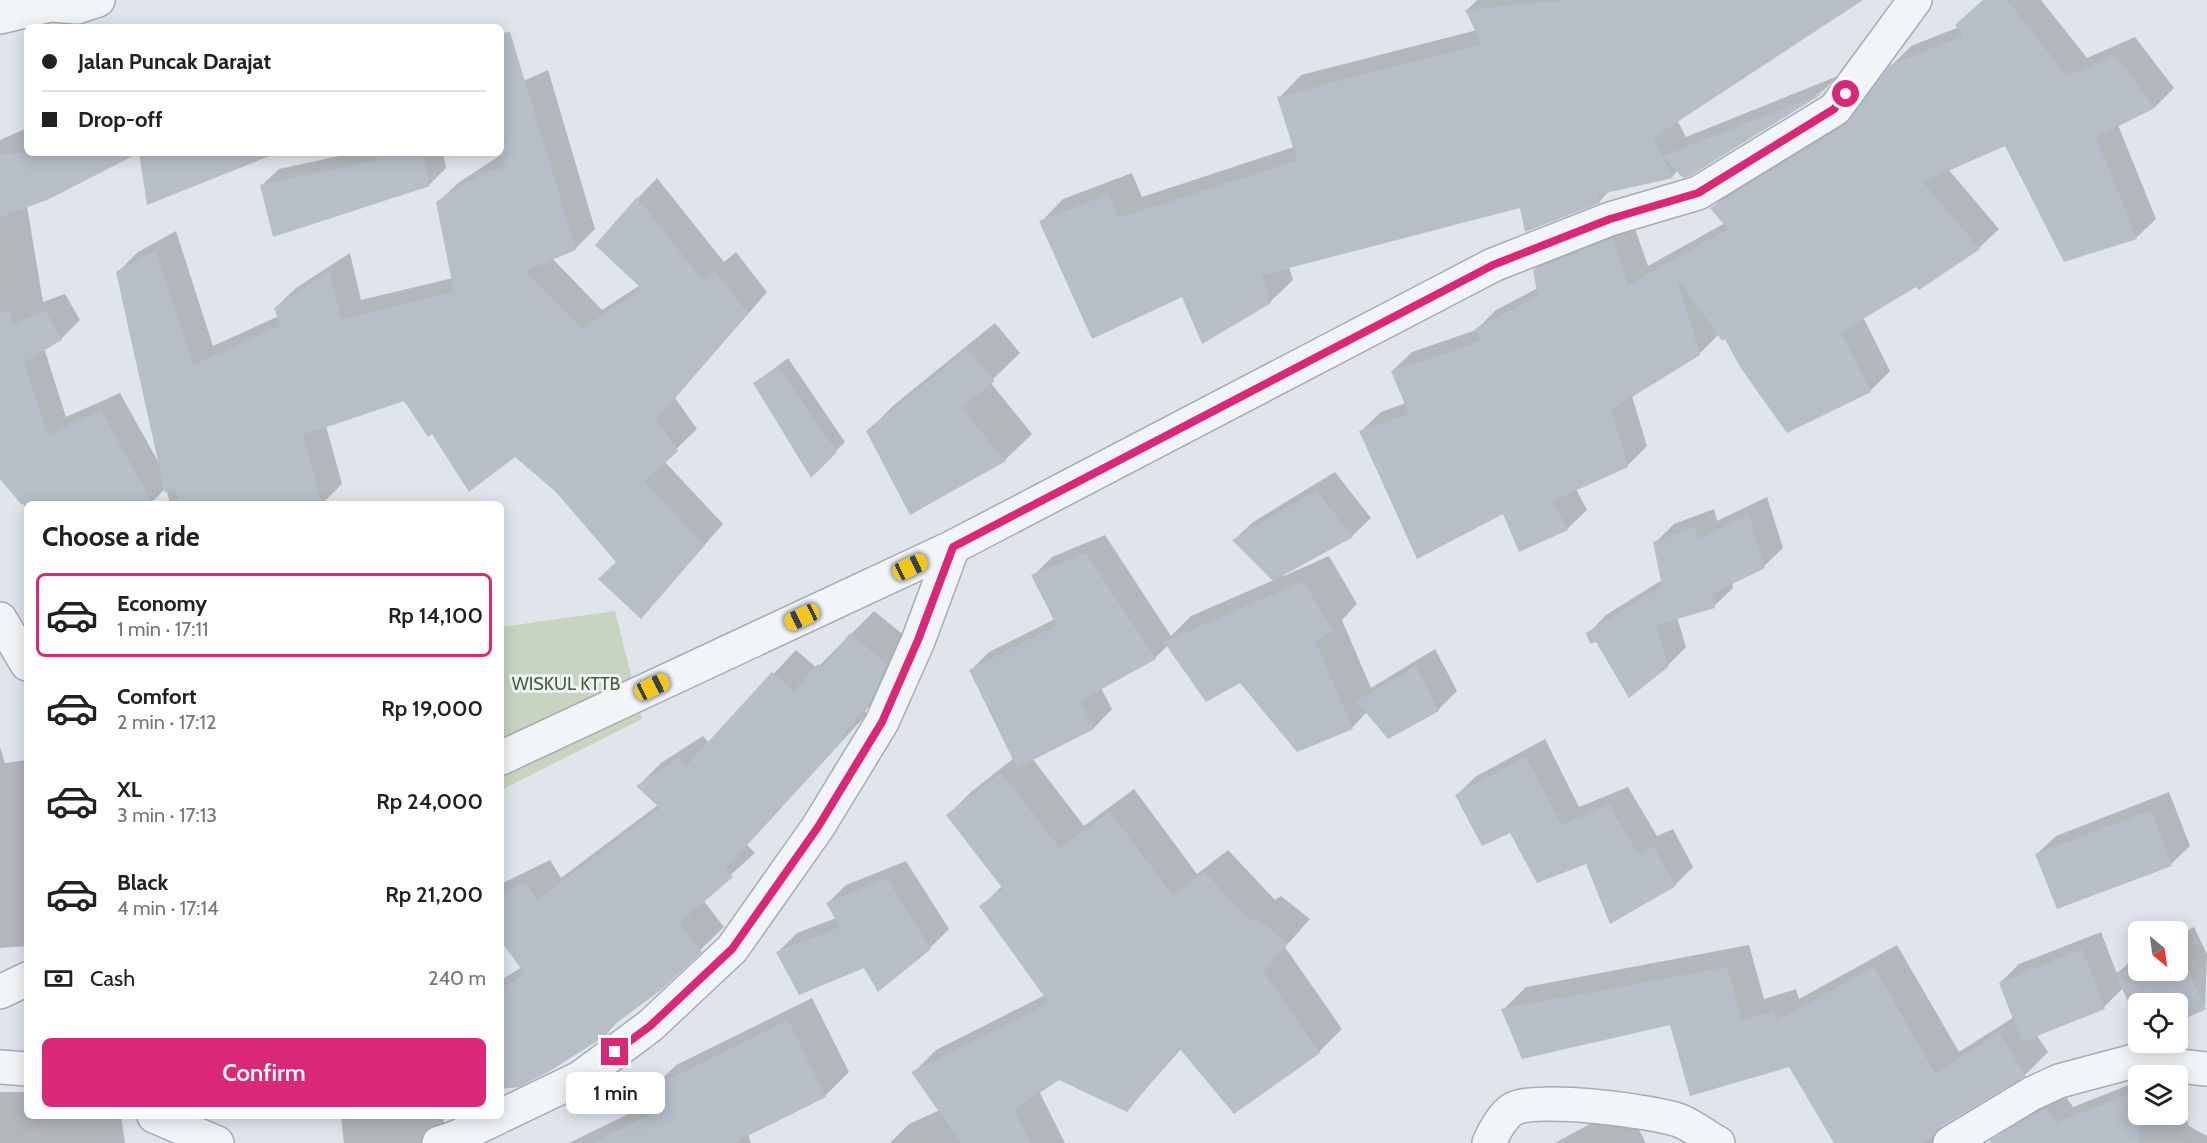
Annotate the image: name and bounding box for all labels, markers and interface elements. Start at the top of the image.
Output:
text: Jalan Puncak Darajat [78,48,271,75]
route start [1832,80,1859,107]
text: Drop-off [78,106,162,133]
text: Choose a ride [42,520,200,553]
car [890,551,930,583]
icon: car [45,588,99,642]
text: Economy [117,590,207,617]
car [782,601,822,633]
text: Rp 14,100 [388,602,483,629]
text: 1 min · 17:11 [117,617,209,641]
car [632,671,672,703]
park label: WISKUL KTTB [512,673,621,695]
icon: car [45,681,99,735]
text: Comfort [117,683,196,710]
text: Rp 19,000 [381,695,483,722]
text: 2 min · 17:12 [117,710,216,734]
icon: car [45,774,99,828]
text: XL [117,776,142,803]
text: Rp 24,000 [376,788,483,815]
text: 3 min · 17:13 [117,803,217,827]
icon: car [45,867,99,921]
text: Black [117,869,168,896]
text: Rp 21,200 [385,881,483,908]
text: 4 min · 17:14 [117,896,219,920]
north arrow [2128,921,2188,981]
map controls [2128,921,2188,1125]
icon: cash [42,962,75,995]
text: Cash [90,965,135,992]
text: 240 m [428,966,486,990]
button: locate [2128,993,2188,1053]
button: Confirm [42,1038,486,1107]
route end [601,1038,628,1065]
button: layers [2128,1065,2188,1125]
callout: 1 min [566,1073,664,1115]
text: 1 min [593,1081,638,1105]

